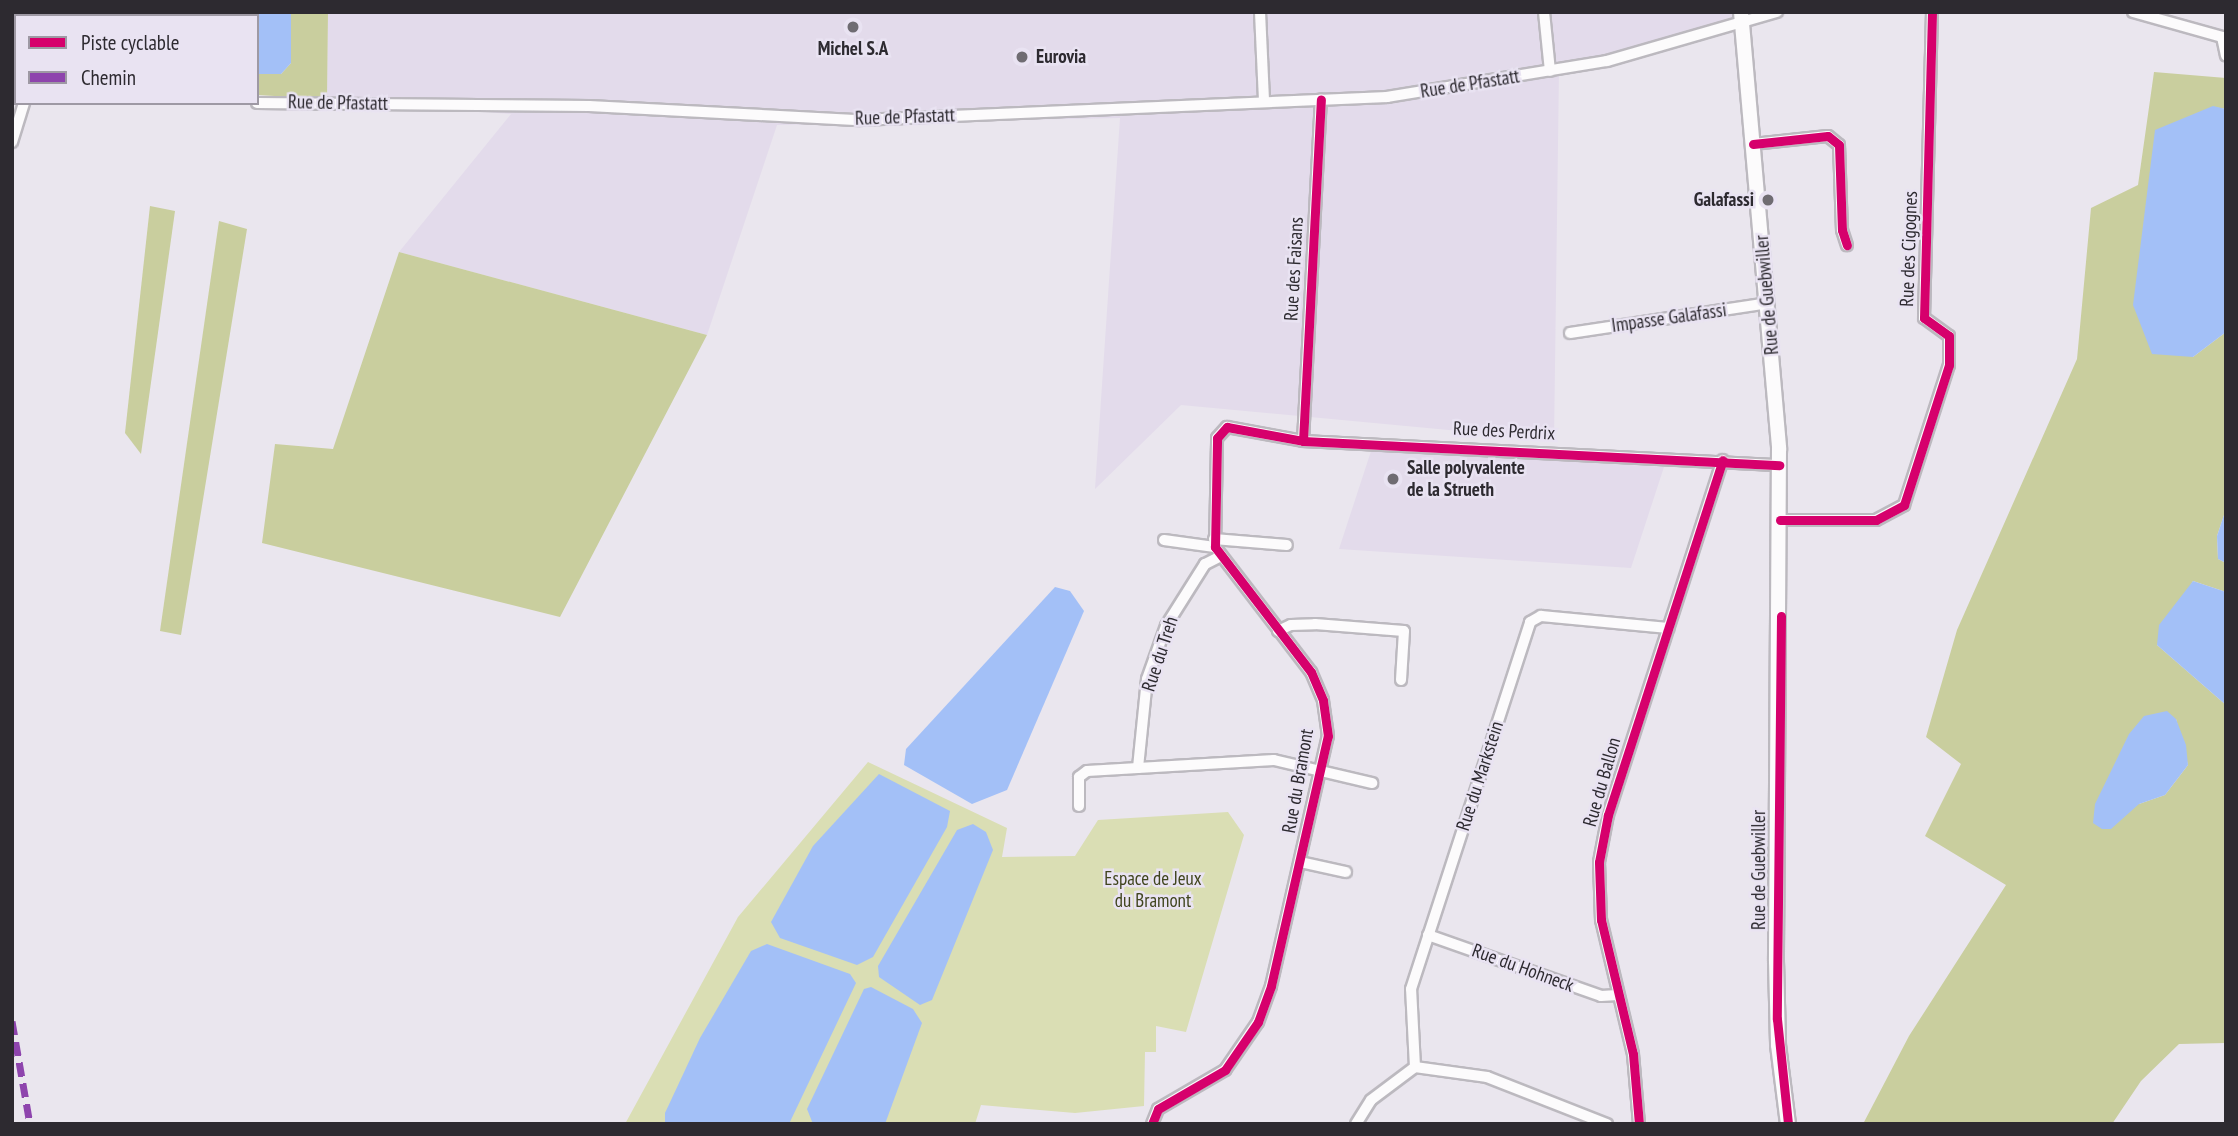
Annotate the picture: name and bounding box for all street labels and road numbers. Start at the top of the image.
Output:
street label: Rue de Pfastatt [1419,65,1521,103]
street label: Rue de Pfastatt [288,91,388,115]
street label: Rue de Pfastatt [855,104,955,130]
street label: Rue des Cigognes [1896,191,1922,307]
street label: Rue des Faisans [1280,216,1308,322]
street label: Rue de Guebwiller [1750,234,1784,356]
street label: Impasse Galafassi [1610,299,1728,337]
street label: Rue des Perdrix [1452,417,1556,445]
street label: Rue du Treh [1137,613,1183,695]
street label: Rue du Markstein [1452,718,1508,834]
street label: Rue du Bramont [1278,727,1318,835]
street label: Rue du Ballon [1578,735,1626,829]
street label: Rue de Guebwiller [1748,810,1770,930]
street label: Rue du Hohneck [1469,939,1577,997]

